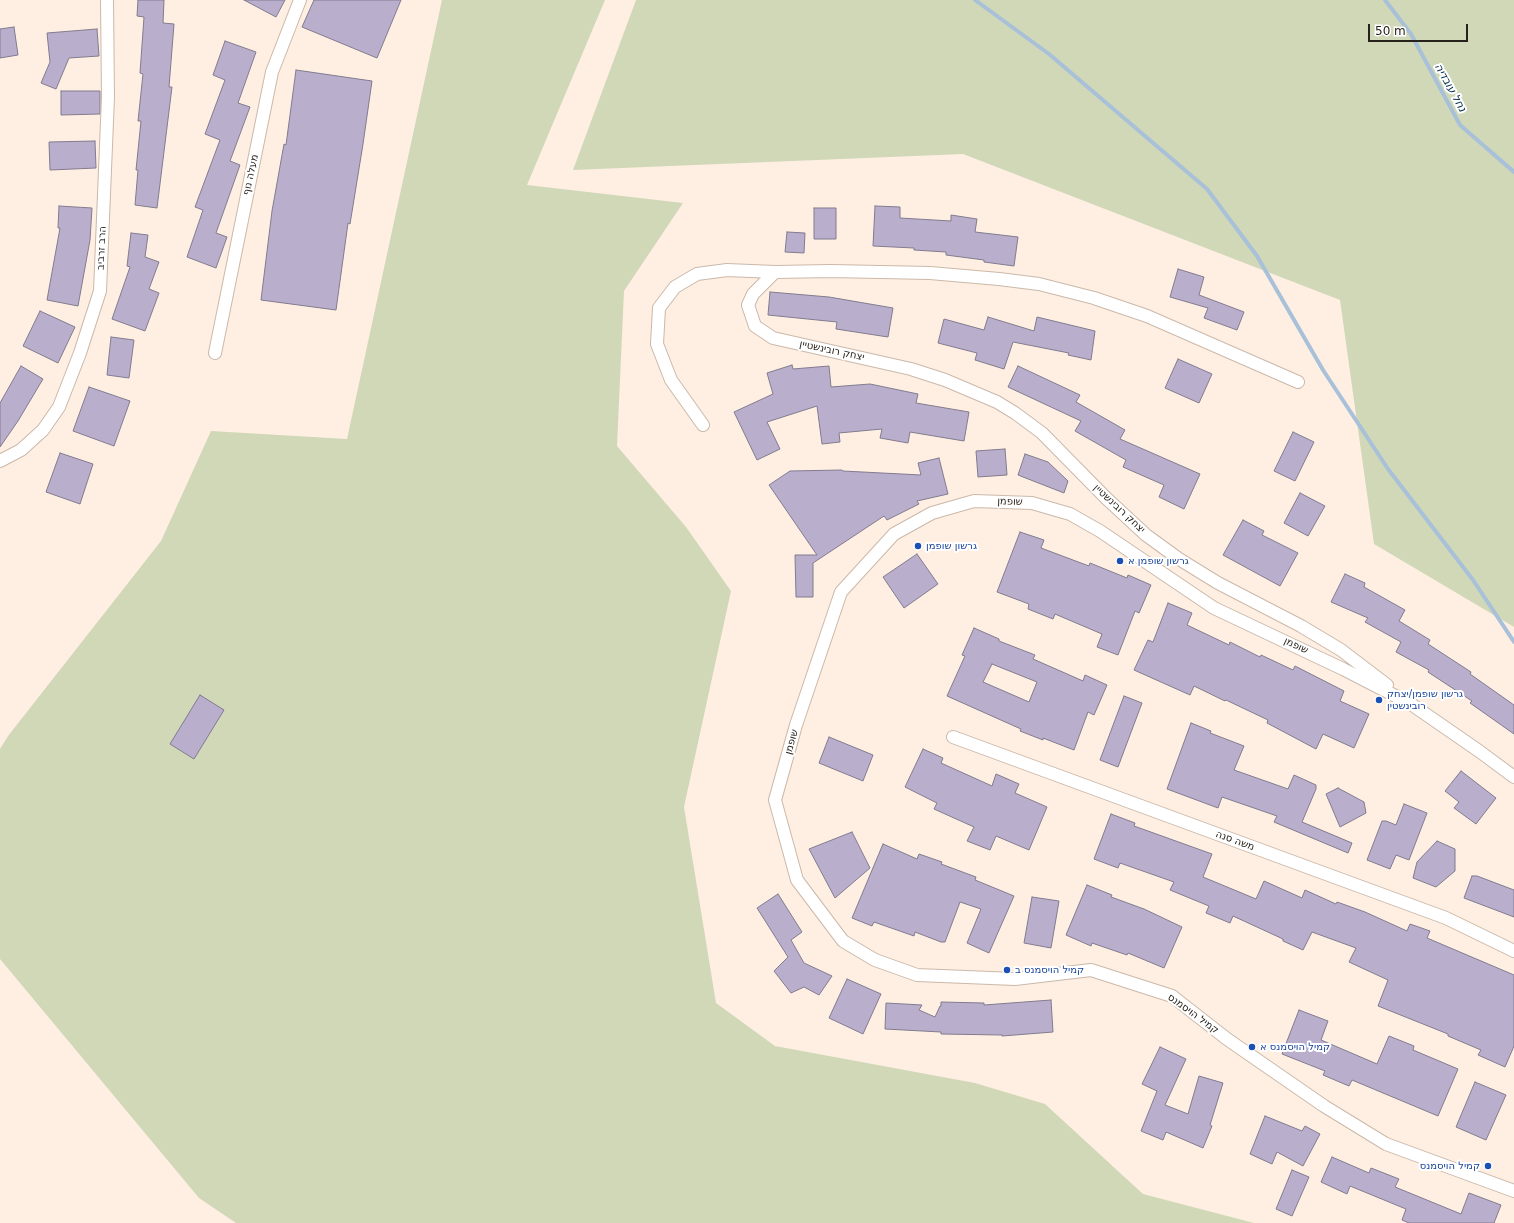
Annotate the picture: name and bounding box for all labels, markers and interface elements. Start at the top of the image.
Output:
scale bar [1370,16,1470,42]
text: 50 m [1375,24,1406,38]
water label: נחל עובדיה [1431,62,1469,114]
street label: מעלה נוף [241,153,261,197]
street label: הרב זרביב [95,226,109,270]
street label: יצחק רובינשטיין [798,338,866,364]
street label: יצחק רובינשטיין [1091,482,1147,536]
street label: שופמן [997,496,1023,508]
place label: גרשון שופמן [926,540,977,552]
marker: גרשון שופמן [913,541,923,551]
place label: גרשון שופמן א [1128,555,1189,567]
marker: גרשון שופמן א [1115,556,1125,566]
street label: שופמן [1282,635,1310,657]
place label: גרשון שופמן/יצחק רובינשטין [1387,688,1463,712]
marker: גרשון שופמן/יצחק רובינשטין [1374,695,1384,705]
street label: שופמן [783,728,801,756]
street label: משה סנה [1214,828,1256,854]
place label: קמיל הויסמנס ב [1015,964,1084,976]
marker: קמיל הויסמנס ב [1002,965,1012,975]
street label: קמיל הויסמנס [1165,991,1221,1037]
place label: קמיל הויסמנס א [1260,1041,1330,1053]
marker: קמיל הויסמנס א [1247,1042,1257,1052]
place label: קמיל הויסמנס [1420,1160,1480,1172]
marker: קמיל הויסמנס [1483,1161,1493,1171]

